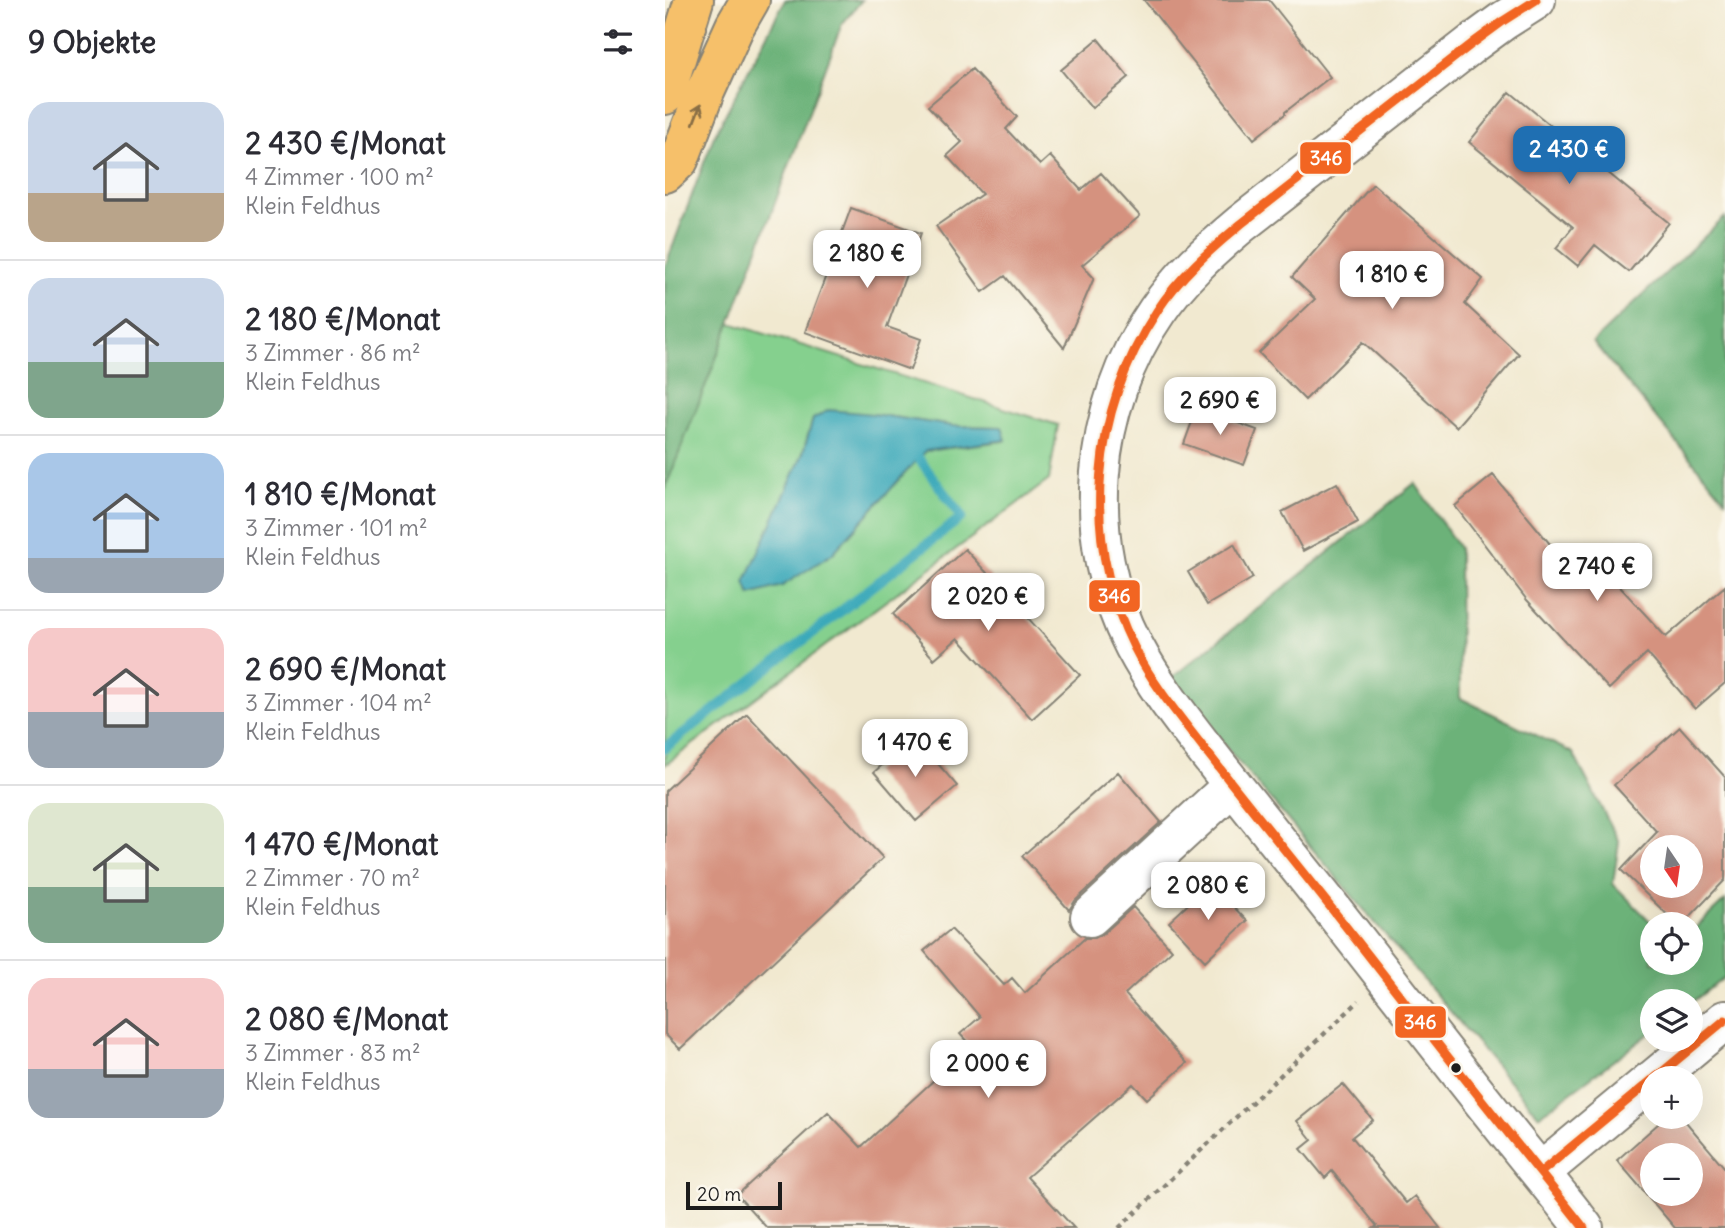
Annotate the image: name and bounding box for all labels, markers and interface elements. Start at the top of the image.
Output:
text: 9 Objekte [28,23,156,61]
icon: filters [599,23,637,61]
one-way arrow [691,104,704,125]
text: 2 430 €/Monat [245,124,446,162]
pin: 2 430 € [1504,127,1634,186]
icon: home [84,130,168,214]
text: 2 430 € [1529,134,1609,163]
line badge: 346 [1299,141,1352,175]
text: 346 [1310,146,1342,170]
text: 4 Zimmer · 100 m² [245,162,434,191]
text: Klein Feldhus [245,191,381,220]
pin: 2 180 € [802,230,932,290]
text: 2 180 € [829,238,905,267]
pin: 1 810 € [1327,252,1457,311]
text: 1 810 € [1356,259,1428,288]
text: 2 180 €/Monat [245,300,440,338]
icon: home [84,306,168,390]
text: 3 Zimmer · 86 m² [245,338,421,367]
text: Klein Feldhus [245,367,381,396]
pin: 2 690 € [1155,378,1285,437]
text: 2 690 € [1180,385,1260,414]
text: 1 810 €/Monat [245,475,436,513]
icon: home [84,481,168,565]
text: 3 Zimmer · 101 m² [245,513,428,542]
text: Klein Feldhus [245,542,381,571]
pin: 2 740 € [1532,544,1662,603]
text: 2 740 € [1558,551,1636,580]
pin: 2 020 € [923,574,1053,633]
line badge: 346 [1088,579,1141,613]
text: 2 020 € [947,581,1029,610]
text: 346 [1098,584,1130,608]
text: 2 690 €/Monat [245,650,446,688]
icon: home [84,656,168,740]
text: 3 Zimmer · 104 m² [245,688,432,717]
text: Klein Feldhus [245,717,381,746]
pin: 1 470 € [850,720,980,779]
text: 1 470 € [878,727,952,756]
text: 1 470 €/Monat [245,825,438,863]
icon: home [84,831,168,915]
north arrow [1640,835,1703,898]
map controls [1640,835,1703,1206]
pin: 2 080 € [1143,862,1273,922]
text: 2 Zimmer · 70 m² [245,863,420,892]
text: 2 080 € [1167,870,1249,899]
text: Klein Feldhus [245,892,381,921]
button: locate [1640,912,1703,975]
button: layers [1640,989,1703,1052]
text: 2 080 €/Monat [245,1000,448,1038]
line badge: 346 [1394,1005,1447,1039]
icon: home [84,1006,168,1090]
text: 346 [1404,1010,1436,1034]
text: 3 Zimmer · 83 m² [245,1038,421,1067]
pin: 2 000 € [923,1040,1053,1100]
text: 2 000 € [946,1048,1030,1077]
unlabelled marker [1449,1061,1463,1075]
button: + [1640,1066,1703,1129]
text: Klein Feldhus [245,1067,381,1096]
button: − [1640,1143,1703,1206]
scale bar [686,1179,782,1211]
text: 20 m [697,1182,741,1206]

